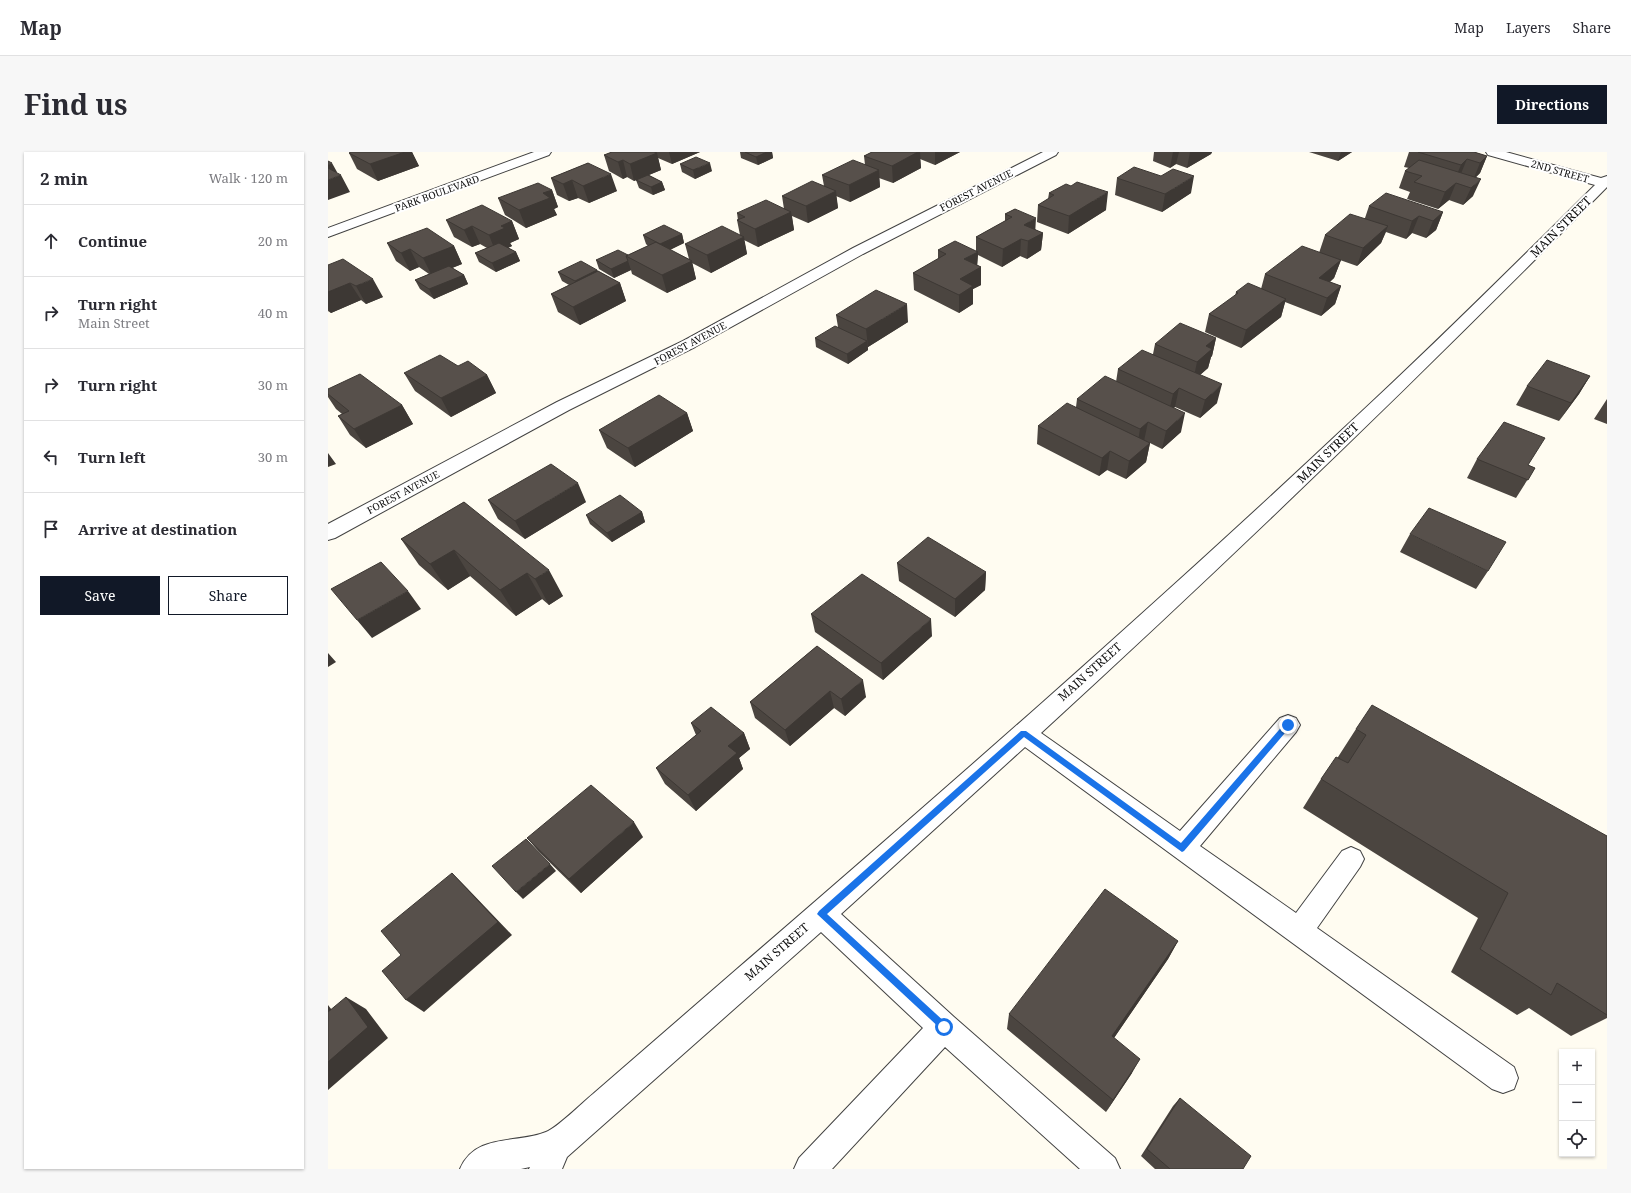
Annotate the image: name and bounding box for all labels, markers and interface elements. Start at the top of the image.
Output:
text: Map [20,15,62,41]
text: Map [1454,18,1484,37]
text: Layers [1506,18,1551,37]
text: Share [1573,18,1611,37]
text: Find us [24,85,128,123]
button: Directions [1497,85,1607,124]
street label: 2ND STREET [1529,156,1591,186]
street label: FOREST AVENUE [937,166,1015,214]
text: 2 min [40,167,88,190]
text: Walk · 120 m [209,169,288,187]
street label: PARK BOULEVARD [393,171,481,215]
street label: MAIN STREET [1526,192,1595,261]
icon: ahead [40,230,62,252]
text: Continue [78,231,147,251]
text: 20 m [258,232,288,250]
text: Turn right [78,294,157,314]
icon: right [40,302,62,324]
text: 40 m [258,304,288,322]
text: Main Street [78,314,150,332]
street label: FOREST AVENUE [651,318,729,368]
icon: right [40,374,62,396]
text: Turn right [78,375,157,395]
text: 30 m [258,376,288,394]
street label: MAIN STREET [1293,418,1363,487]
icon: left [40,446,62,468]
text: Turn left [78,447,146,467]
text: 30 m [258,448,288,466]
street label: FOREST AVENUE [364,467,442,517]
icon: arrive [40,518,62,540]
text: Arrive at destination [78,519,237,539]
button: Save [40,576,160,615]
button: Share [168,576,288,615]
street label: MAIN STREET [1054,638,1126,705]
route end [1279,716,1297,734]
street label: MAIN STREET [741,918,813,984]
route start [935,1018,953,1036]
map controls [1559,1049,1595,1157]
button: + [1559,1049,1595,1085]
button: − [1559,1085,1595,1121]
button: locate [1559,1121,1595,1157]

